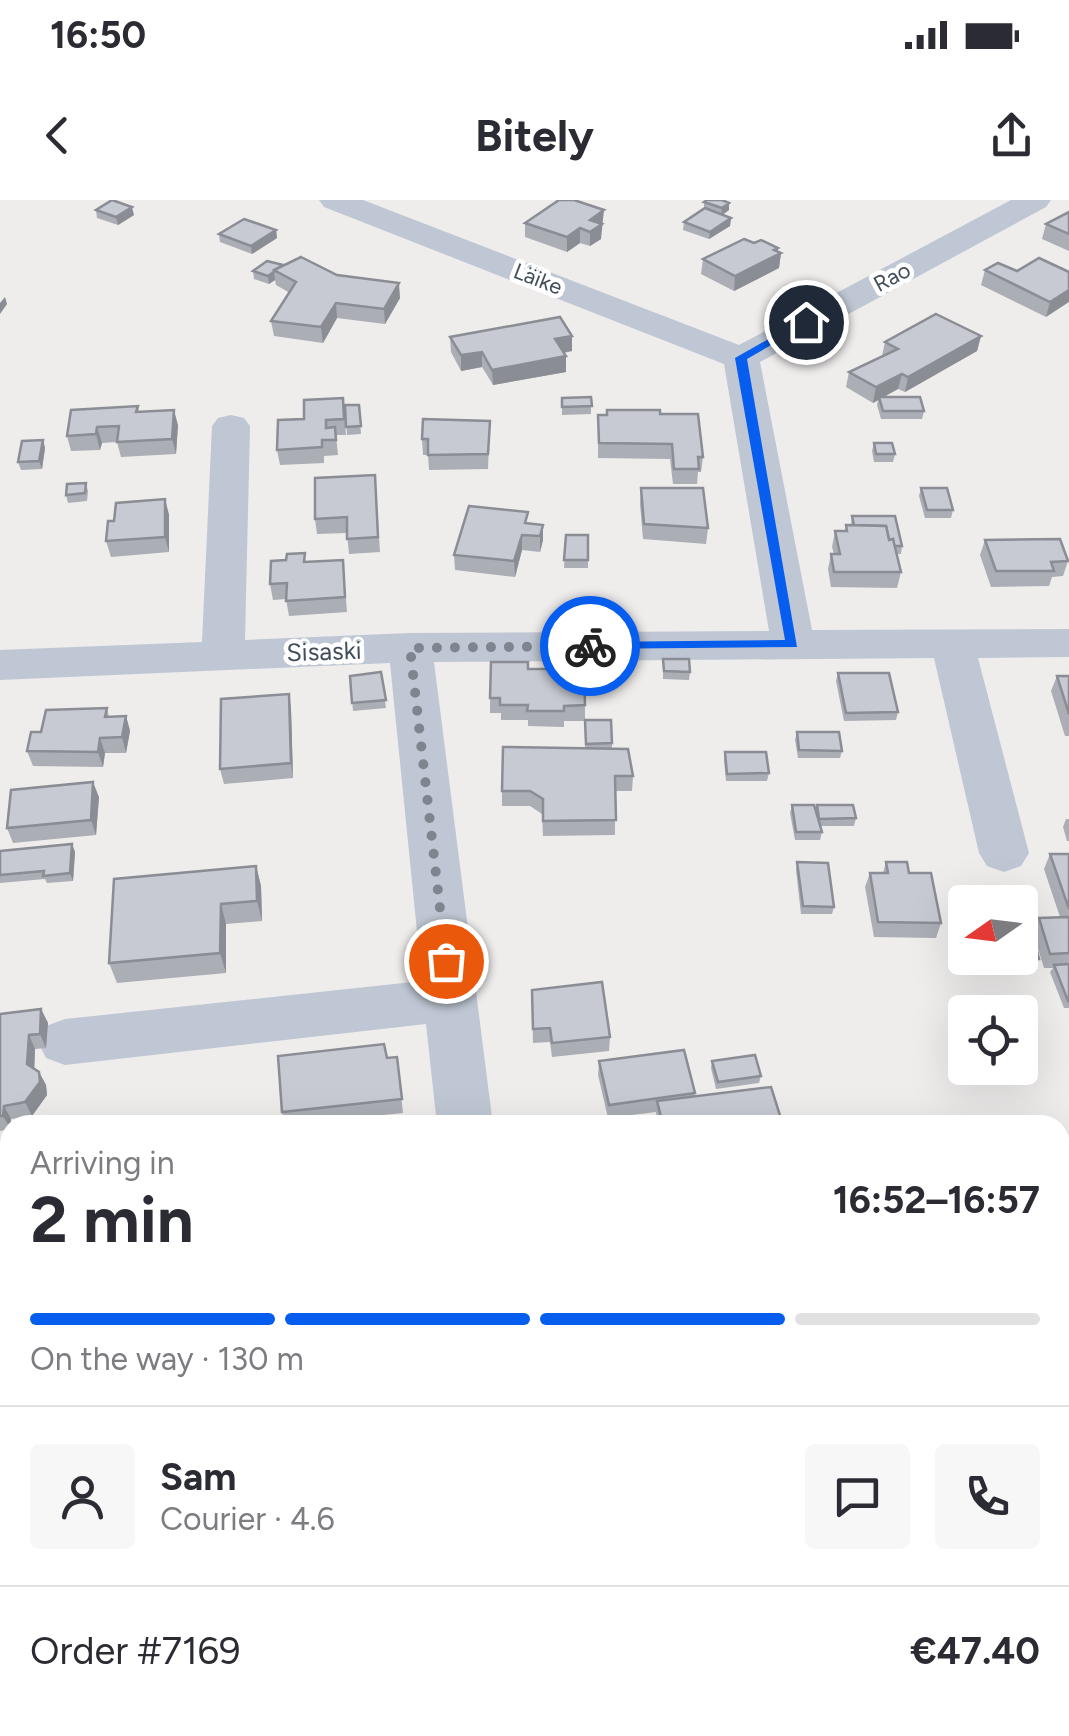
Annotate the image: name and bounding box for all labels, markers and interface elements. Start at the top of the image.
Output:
text: 16:50 [50,12,146,58]
icon: back [30,108,85,163]
text: Bitely [475,108,594,162]
icon: share [984,108,1039,163]
street label: Rao [869,256,915,298]
street label: Läike [510,257,566,301]
pin [764,280,849,365]
icon: home [779,295,834,350]
courier [540,596,640,696]
icon: bike [563,619,618,674]
street label: Sisaski [286,635,362,667]
north arrow [948,885,1038,975]
map controls [948,885,1038,1085]
pin [404,919,489,1004]
icon: bag [419,934,474,989]
button: locate [948,995,1038,1085]
text: Arriving in [30,1144,175,1182]
text: 16:52–16:57 [833,1177,1040,1223]
text: 2 min [30,1180,194,1258]
text: On the way · 130 m [30,1340,304,1378]
button: person [30,1444,135,1549]
button: chat [805,1444,910,1549]
button: phone [935,1444,1040,1549]
text: Sam [160,1454,236,1500]
text: Courier · 4.6 [160,1500,335,1538]
text: Order #7169 [30,1628,241,1674]
text: €47.40 [910,1628,1040,1674]

